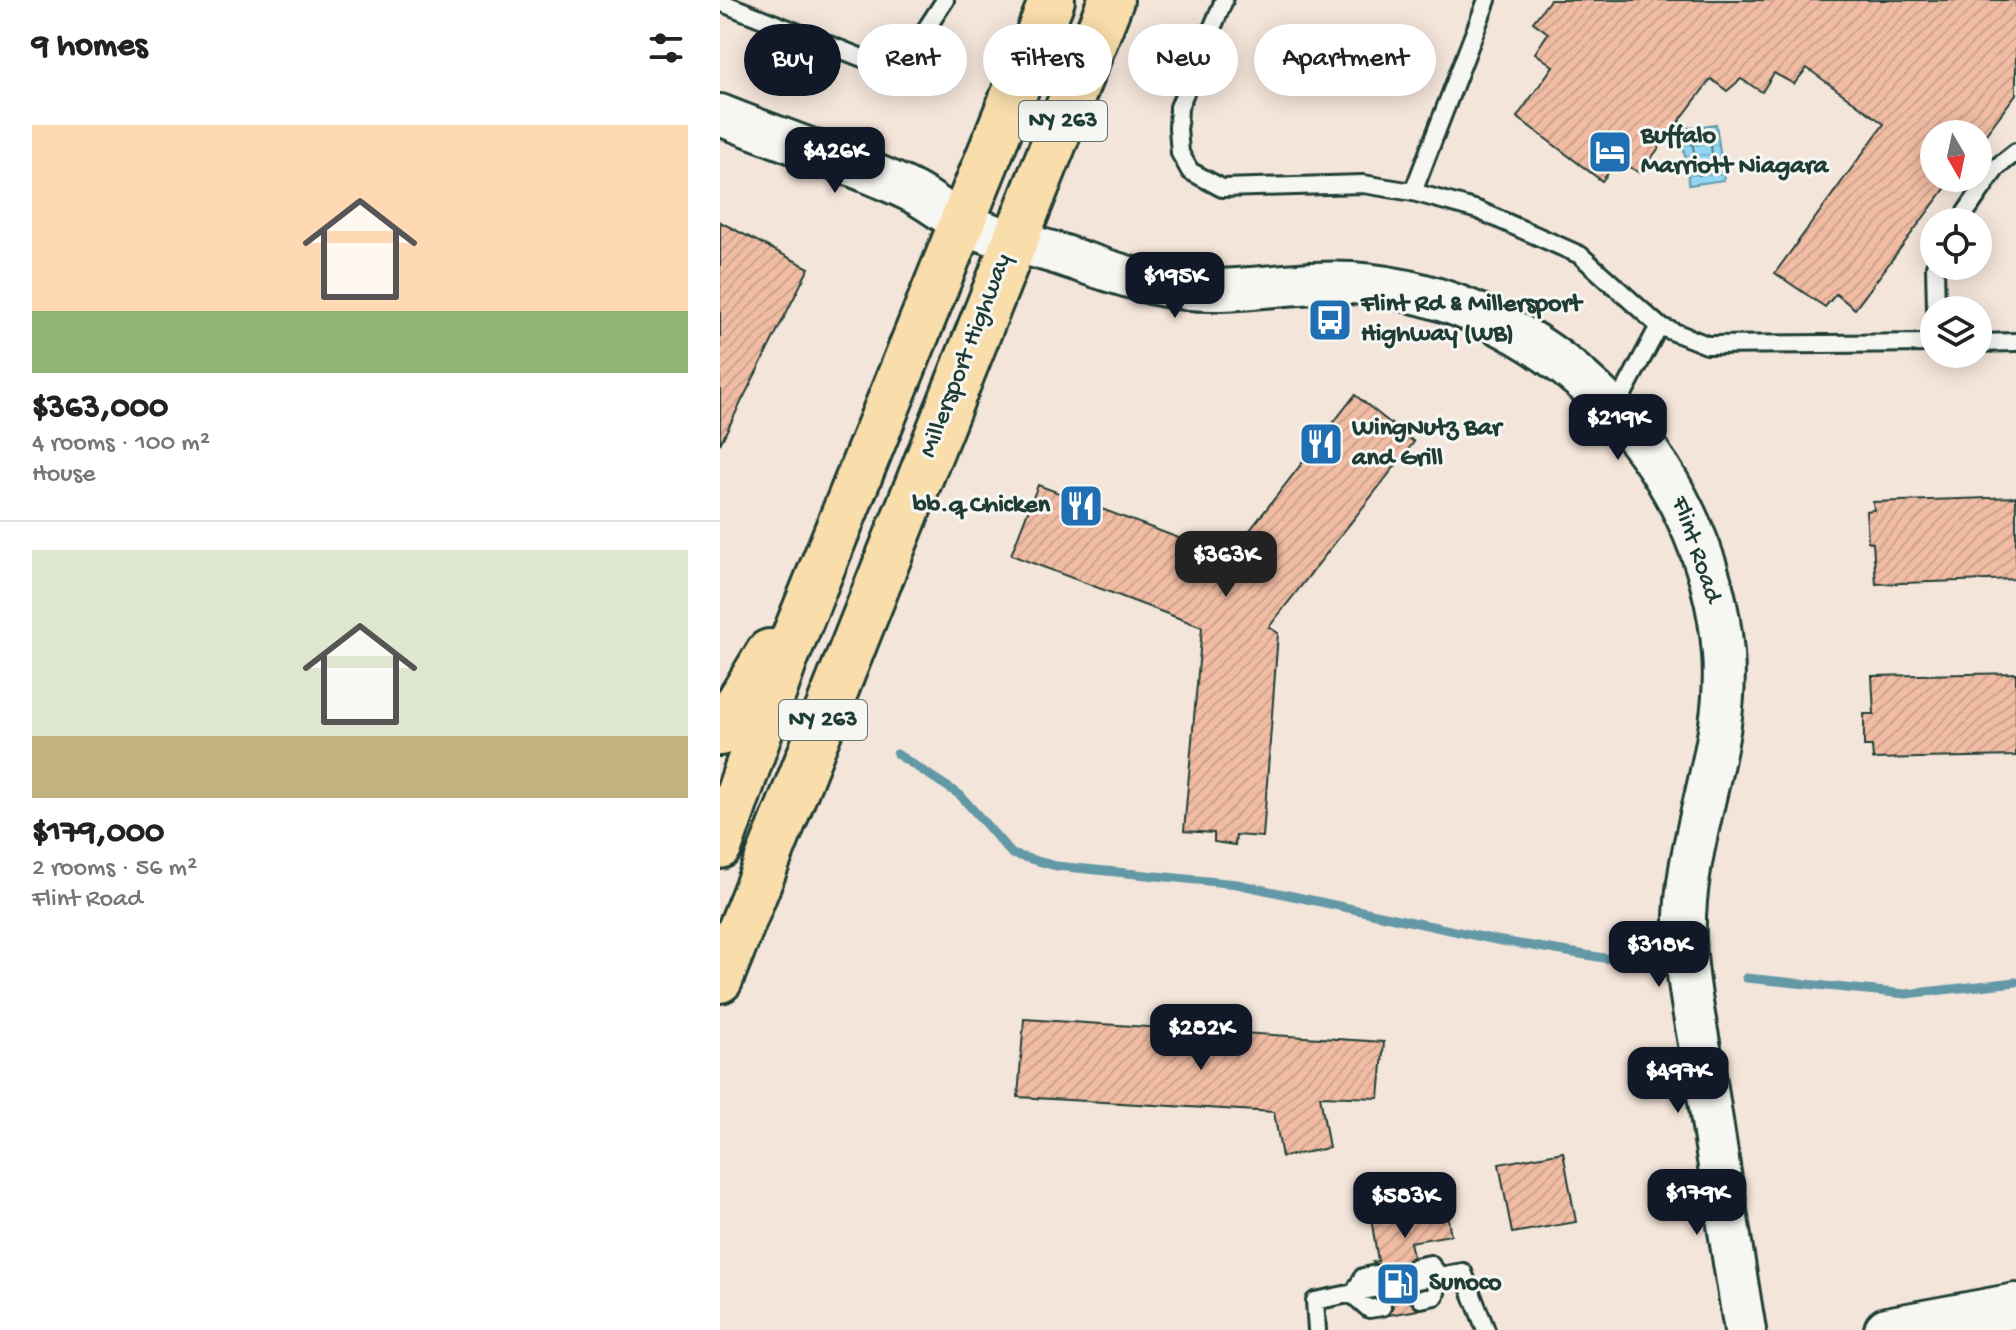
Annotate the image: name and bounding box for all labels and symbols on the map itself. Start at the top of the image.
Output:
road number: NY 263 [1019,101,1107,141]
north arrow [1920,120,1992,192]
place label: Buffalo Marriott Niagara [1640,122,1830,183]
pin: $426K [779,127,891,195]
hotel icon: Buffalo Marriott Niagara [1586,128,1634,176]
street label: Millersport Highway [914,249,1020,462]
pin: $195K [1119,252,1231,320]
place label: Flint Rd & Millersport Highway (WB) [1360,290,1584,351]
bus stop icon: Flint Rd & Millersport Highway (WB) [1306,296,1354,344]
pin: $219K [1562,394,1674,462]
place label: WingNutz Bar and Grill [1351,414,1504,475]
restaurant icon: WingNutz Bar and Grill [1297,420,1345,468]
restaurant icon: bb.q Chicken [1057,482,1105,530]
place label: bb.q Chicken [912,491,1051,522]
street label: Flint Road [1662,492,1728,609]
pin: $363K [1170,531,1282,599]
road number: NY 263 [779,700,867,740]
pin: $318K [1603,921,1715,989]
pin: $282K [1145,1004,1257,1072]
pin: $497K [1622,1047,1734,1115]
pin: $179K [1641,1169,1753,1237]
pin: $583K [1349,1172,1461,1240]
fuel station icon: Sunoco [1374,1260,1422,1308]
place label: Sunoco [1429,1269,1502,1300]

